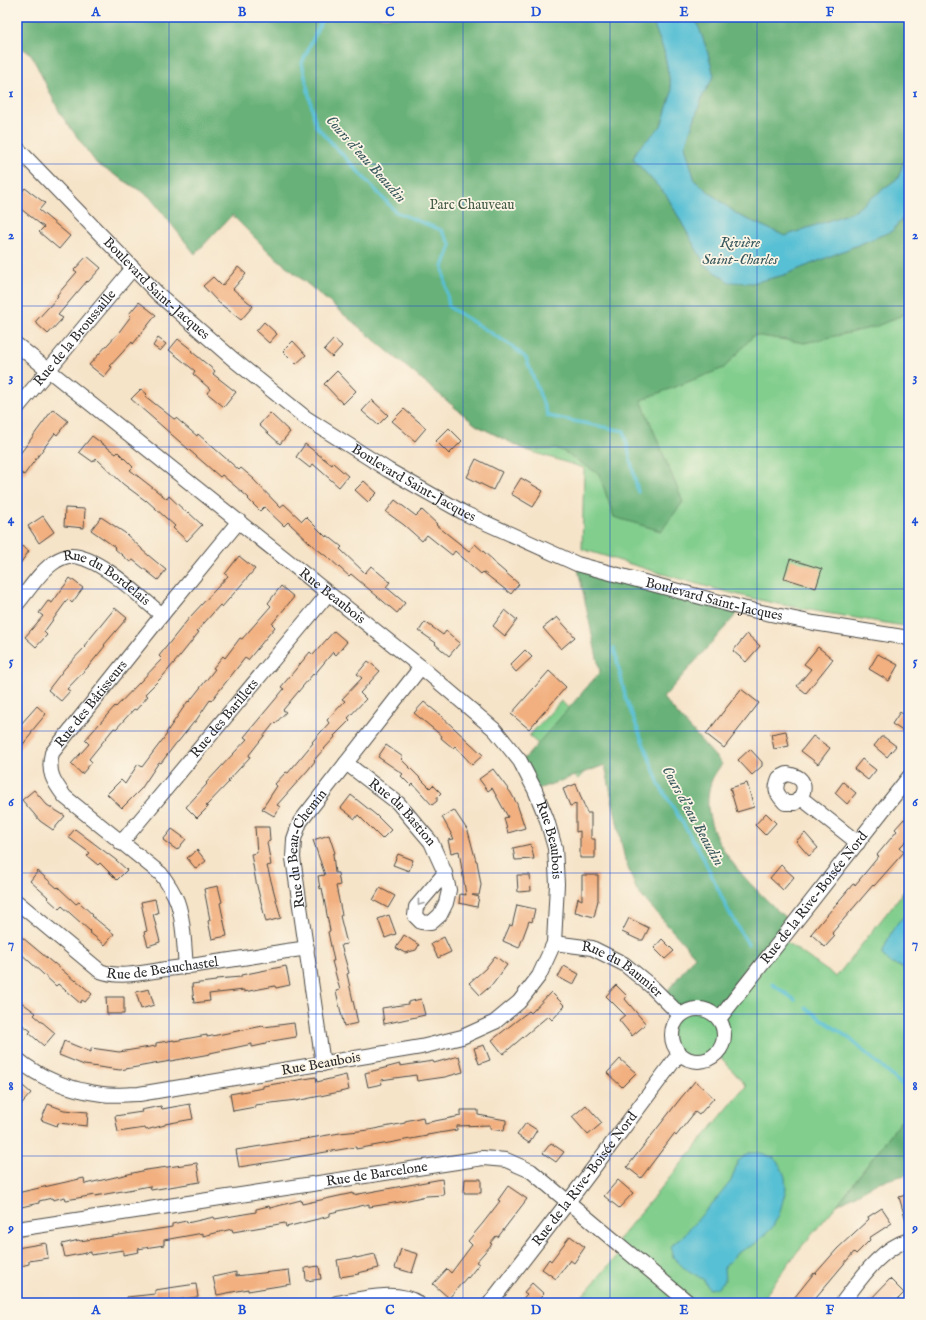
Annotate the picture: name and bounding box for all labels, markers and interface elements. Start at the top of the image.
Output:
text: A [91,4,102,21]
text: B [238,4,247,21]
text: C [385,4,395,21]
text: D [531,4,542,21]
text: E [679,4,689,21]
text: F [826,4,835,21]
text: 1 [9,85,14,102]
text: 1 [913,85,918,102]
water label: Cours d'eau Beaudin [322,111,410,207]
park label: Parc Chauveau [430,196,514,214]
text: 2 [8,227,14,244]
text: 2 [912,227,918,244]
water label: Rivière Saint-Charles [702,233,779,269]
street label: Boulevard Saint-Jacques [99,234,213,344]
street label: Rue de la Broussaille [30,285,121,390]
text: 3 [9,369,14,386]
text: 3 [913,369,918,386]
street label: Boulevard Saint-Jacques [348,440,479,526]
text: 4 [8,511,15,528]
text: 4 [912,511,919,528]
street label: Rue du Bordelais [62,546,154,610]
street label: Rue Beaubois [295,564,369,628]
street label: Boulevard Saint-Jacques [643,574,784,625]
text: 5 [9,653,14,670]
text: 5 [913,653,918,670]
street label: Rue des Bâtisseurs [51,657,131,751]
street label: Rue des Barillets [187,675,263,762]
water label: Cours d'eau Beaudin [658,763,728,869]
street label: Rue du Bastion [365,775,440,850]
street label: Rue du Beau-Chemin [284,785,331,909]
text: 6 [8,794,14,811]
text: 6 [912,794,918,811]
street label: Rue Beaubois [531,798,566,880]
street label: Rue de la Rive-Boisée Nord [756,827,872,968]
one-way arrow [418,898,425,905]
text: 7 [8,936,14,953]
text: 7 [912,936,918,953]
street label: Rue du Baumier [581,938,667,1002]
street label: Rue de Beauchastel [105,953,220,984]
street label: Rue Beaubois [280,1048,362,1080]
text: 8 [8,1078,14,1095]
text: 8 [912,1078,918,1095]
street label: Rue de la Rive-Boisée Nord [528,1108,642,1250]
street label: Rue de Barcelone [325,1157,429,1191]
text: 9 [7,1220,14,1237]
text: 9 [911,1220,918,1237]
text: A [91,1302,102,1319]
text: B [238,1302,247,1319]
text: C [385,1302,395,1319]
text: D [531,1302,542,1319]
text: E [679,1302,689,1319]
text: F [826,1302,835,1319]

